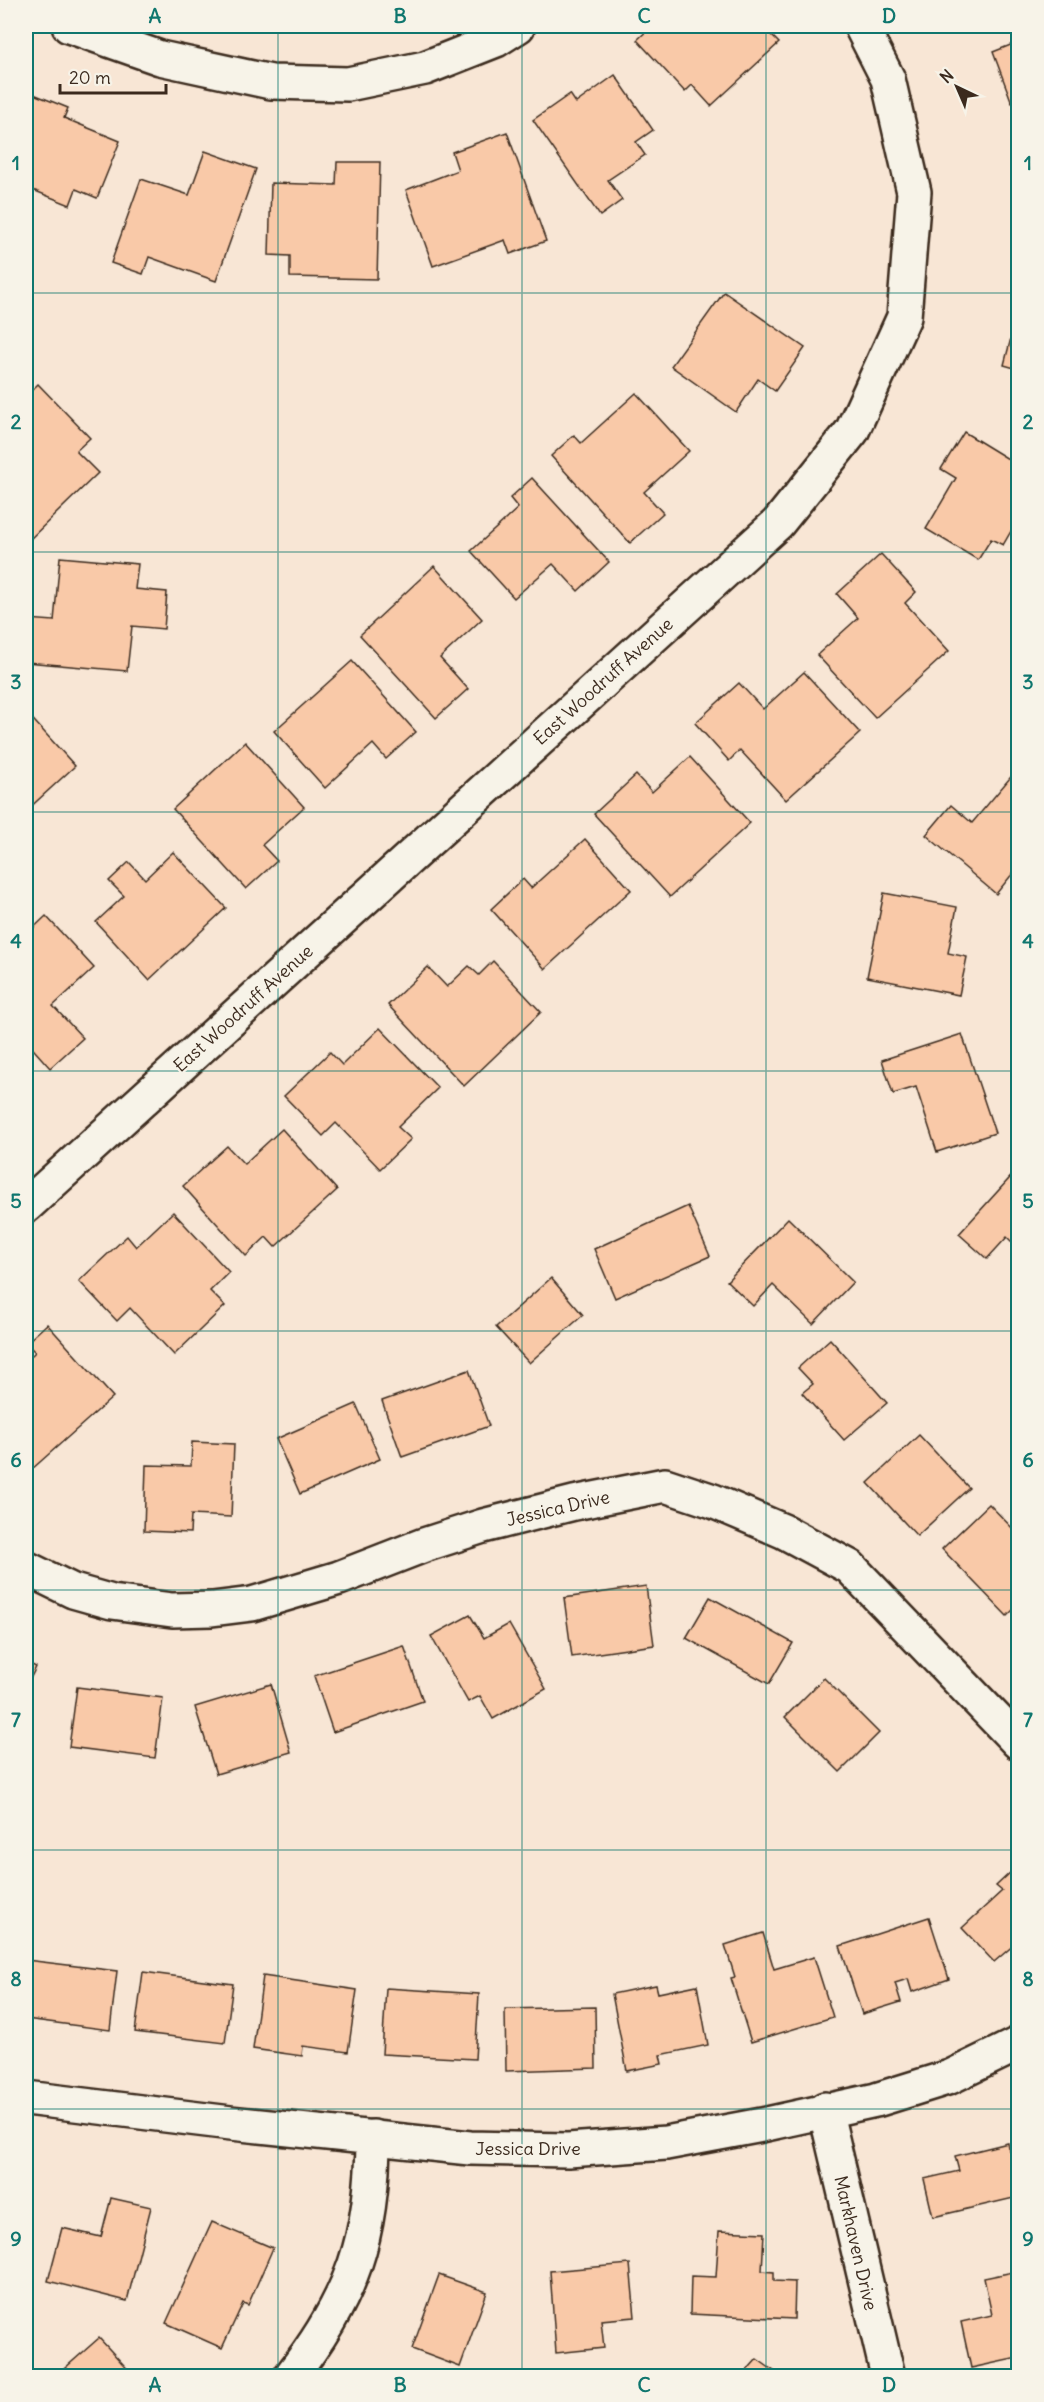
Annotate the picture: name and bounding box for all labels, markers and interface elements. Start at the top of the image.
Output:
text: A [149,3,162,28]
text: B [393,3,407,28]
text: C [637,3,651,28]
text: D [882,3,896,28]
scale bar [60,57,166,95]
north arrow [927,57,987,117]
text: N [936,65,958,87]
text: 20 m [69,66,111,89]
text: 1 [12,150,20,175]
text: 1 [1024,150,1032,175]
text: 2 [11,409,22,434]
text: 2 [1023,409,1034,434]
street label: East Woodruff Avenue [528,612,678,750]
text: 3 [10,669,22,694]
text: 3 [1022,669,1034,694]
text: 4 [10,928,22,953]
text: 4 [1022,928,1034,953]
street label: East Woodruff Avenue [168,939,318,1077]
text: 5 [10,1188,22,1213]
text: 5 [1022,1188,1034,1213]
text: 6 [10,1447,22,1472]
text: 6 [1022,1447,1034,1472]
street label: Jessica Drive [504,1485,612,1531]
text: 7 [11,1707,21,1732]
text: 7 [1023,1707,1033,1732]
text: 8 [10,1966,22,1991]
text: 8 [1022,1966,1034,1991]
street label: Jessica Drive [475,2137,581,2160]
street label: Markhaven Drive [829,2173,883,2313]
text: 9 [10,2226,22,2251]
text: 9 [1022,2226,1034,2251]
text: A [149,2372,162,2397]
text: B [393,2372,407,2397]
text: C [637,2372,651,2397]
text: D [882,2372,896,2397]

